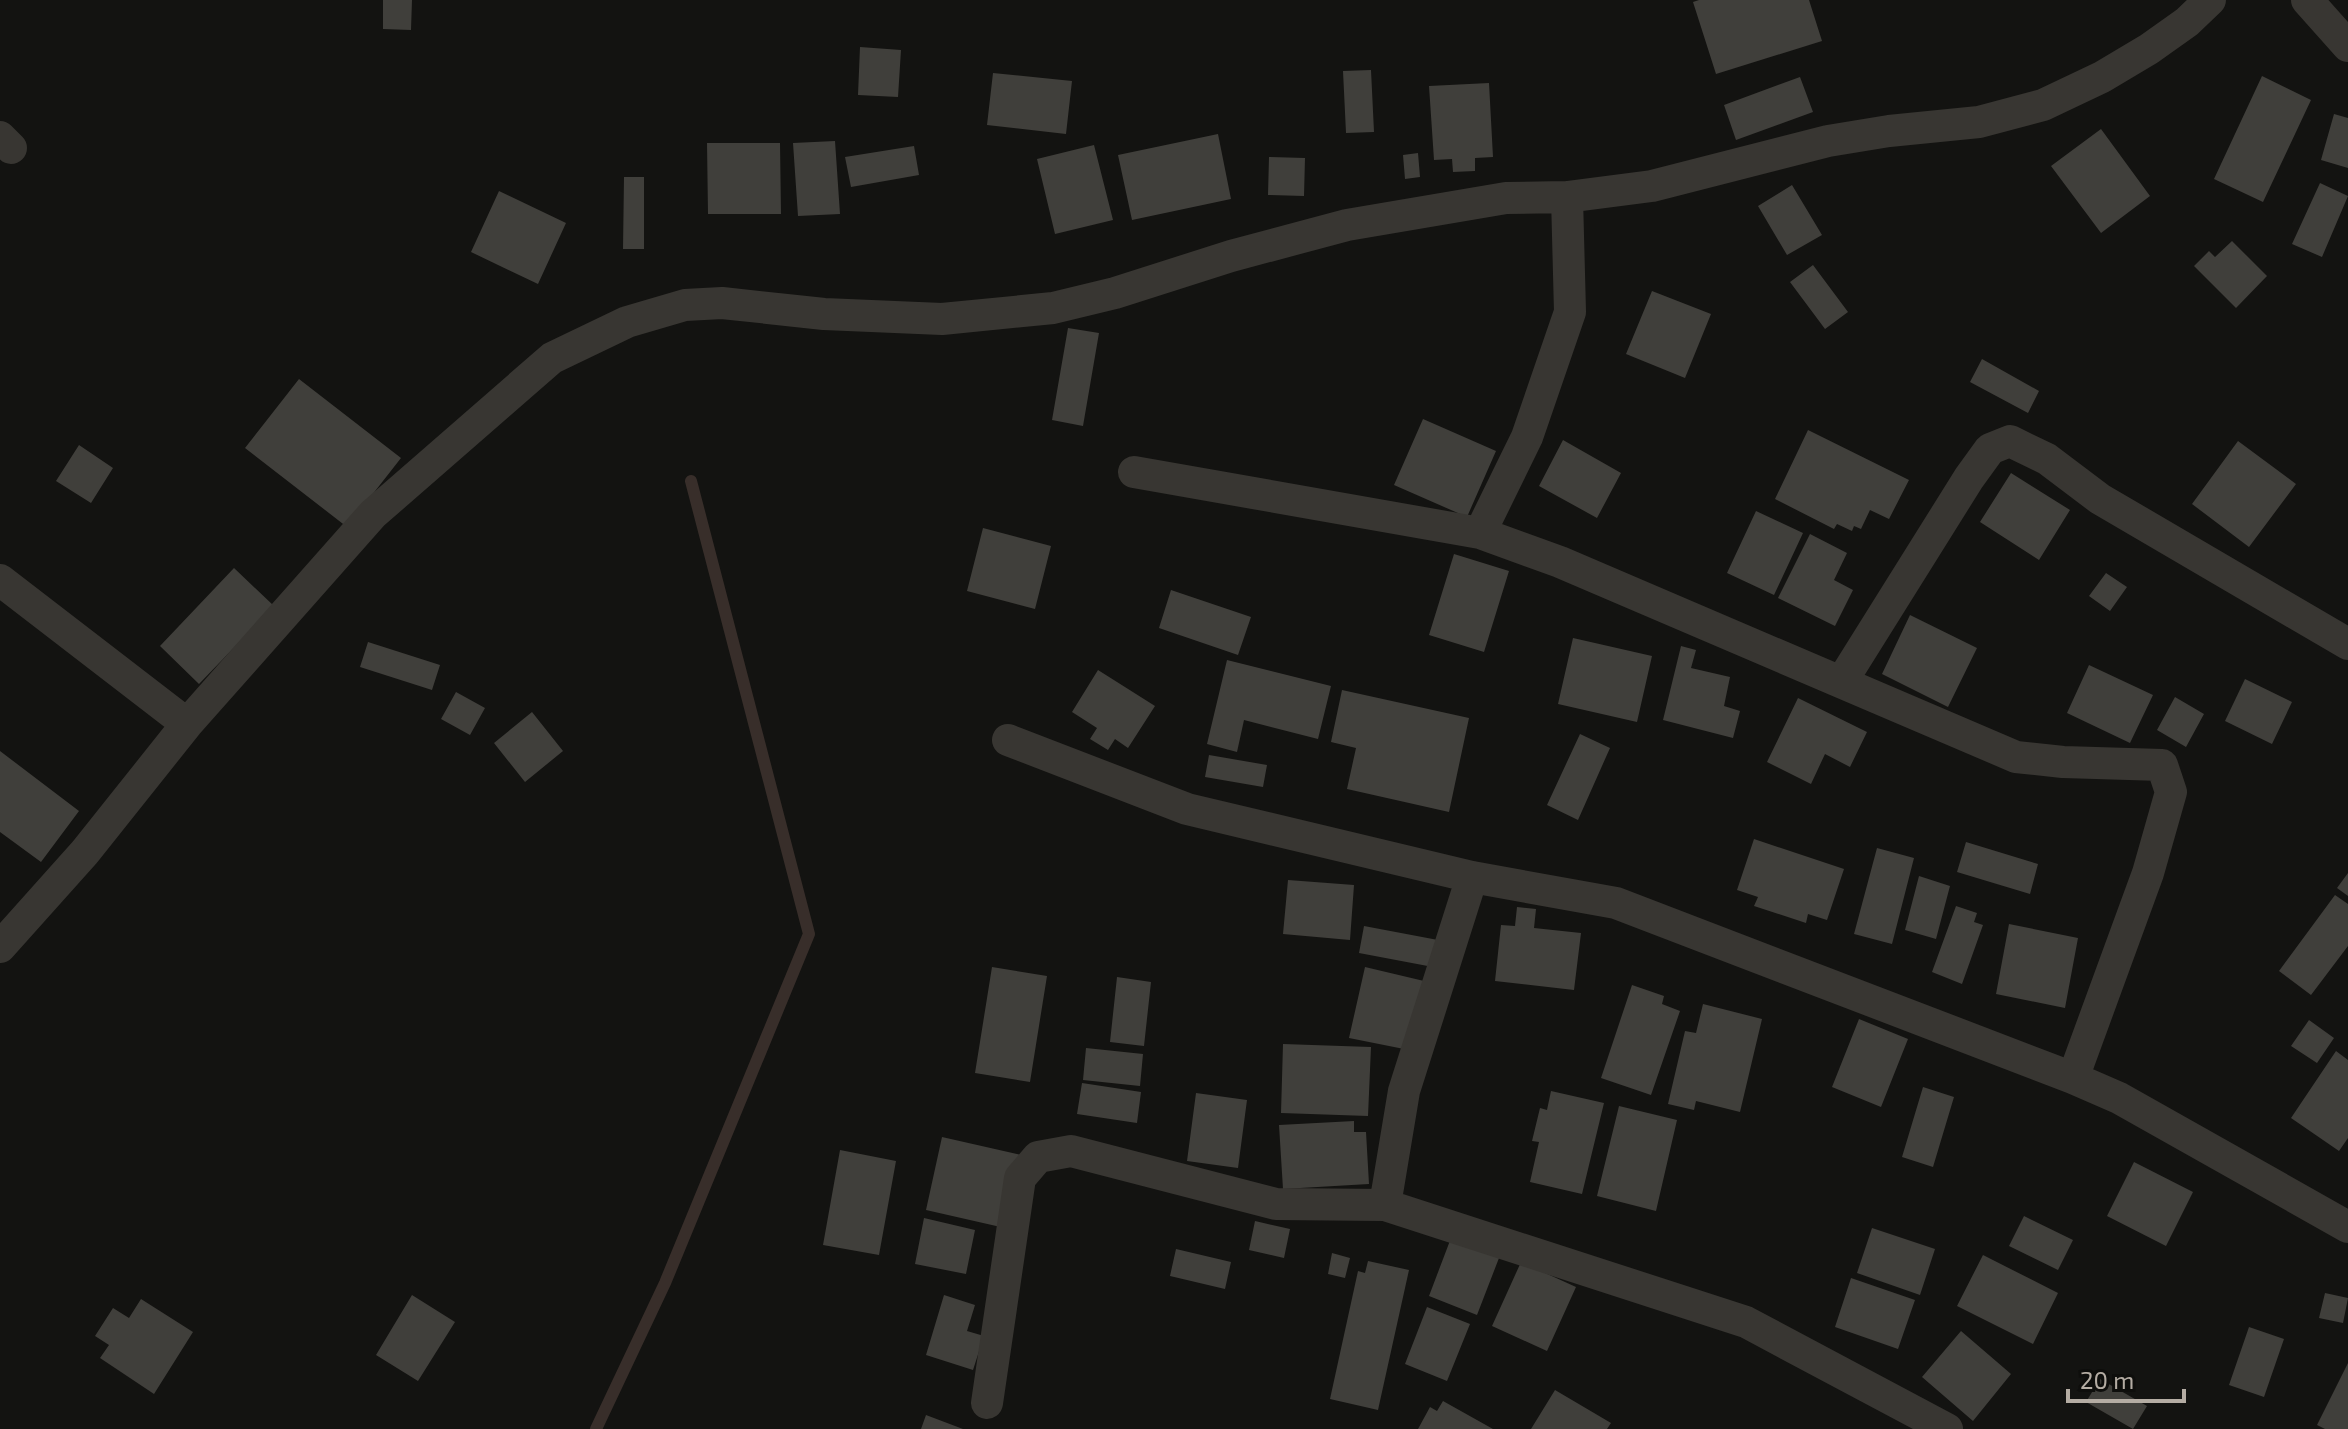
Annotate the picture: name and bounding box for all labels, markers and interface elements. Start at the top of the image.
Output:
scale bar [2068,1353,2184,1403]
text: 20 m [2080,1365,2134,1394]

